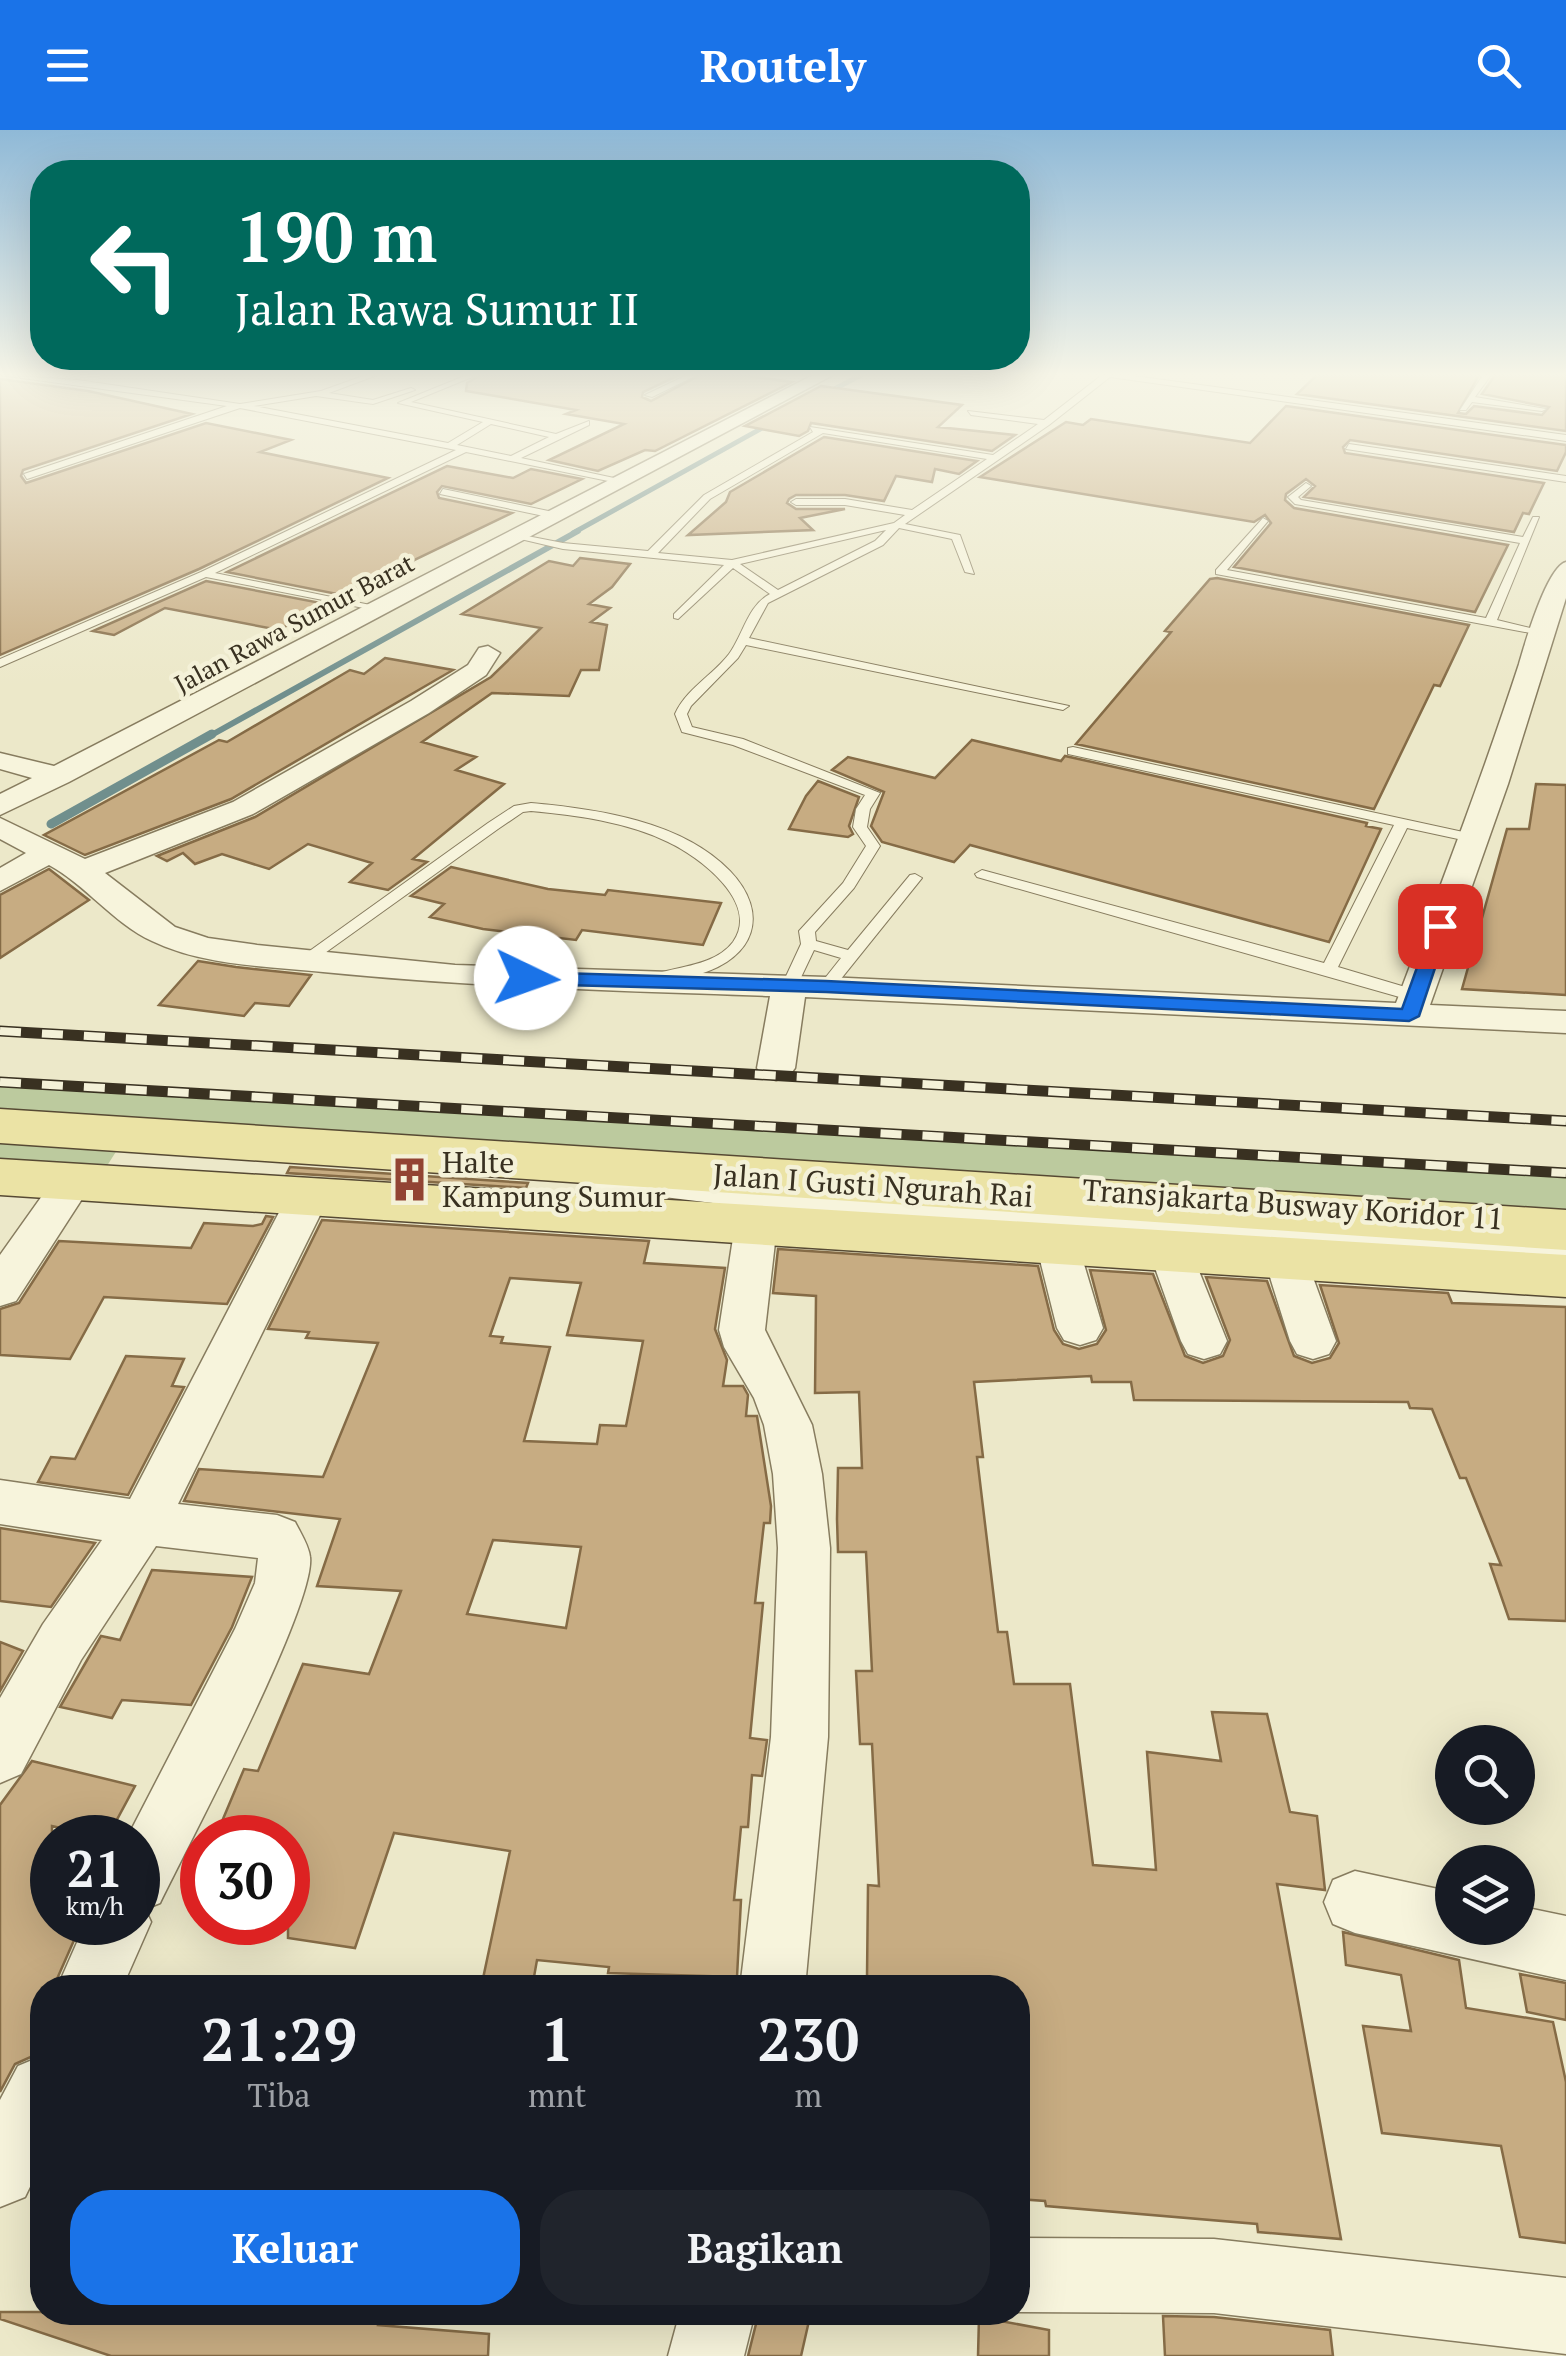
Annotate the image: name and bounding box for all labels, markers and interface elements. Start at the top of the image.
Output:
text: Routely [700,35,866,95]
icon: menu [40,38,95,93]
icon: search [1471,38,1526,93]
text: 190 m [235,189,437,282]
icon: left [70,200,200,330]
text: Jalan Rawa Sumur II [235,278,639,338]
street label: Jalan Rawa Sumur Barat [169,546,419,700]
pin [1398,884,1483,969]
icon: arrive [1413,899,1468,954]
position arrow [474,926,578,1030]
place label: Halte Kampung Sumur [442,1142,666,1216]
street label: Jalan I Gusti Ngurah Rai [712,1154,1034,1216]
building icon: Halte Kampung Sumur [385,1155,433,1203]
street label: Transjakarta Busway Koridor 11 [1081,1169,1505,1239]
map controls [1435,1725,1535,1945]
button: search [1435,1725,1535,1825]
speed limit sign: 30 [180,1815,310,1945]
text: 21 [67,1835,123,1901]
button: layers [1435,1845,1535,1945]
text: km/h [66,1889,124,1922]
text: 21:29 [201,1999,357,2078]
text: 1 [540,1999,574,2078]
text: 230 [757,1999,859,2078]
text: Tiba [247,2074,311,2116]
text: mnt [528,2074,586,2116]
text: m [794,2074,822,2116]
button: Keluar [70,2190,520,2305]
button: Bagikan [540,2190,990,2305]

